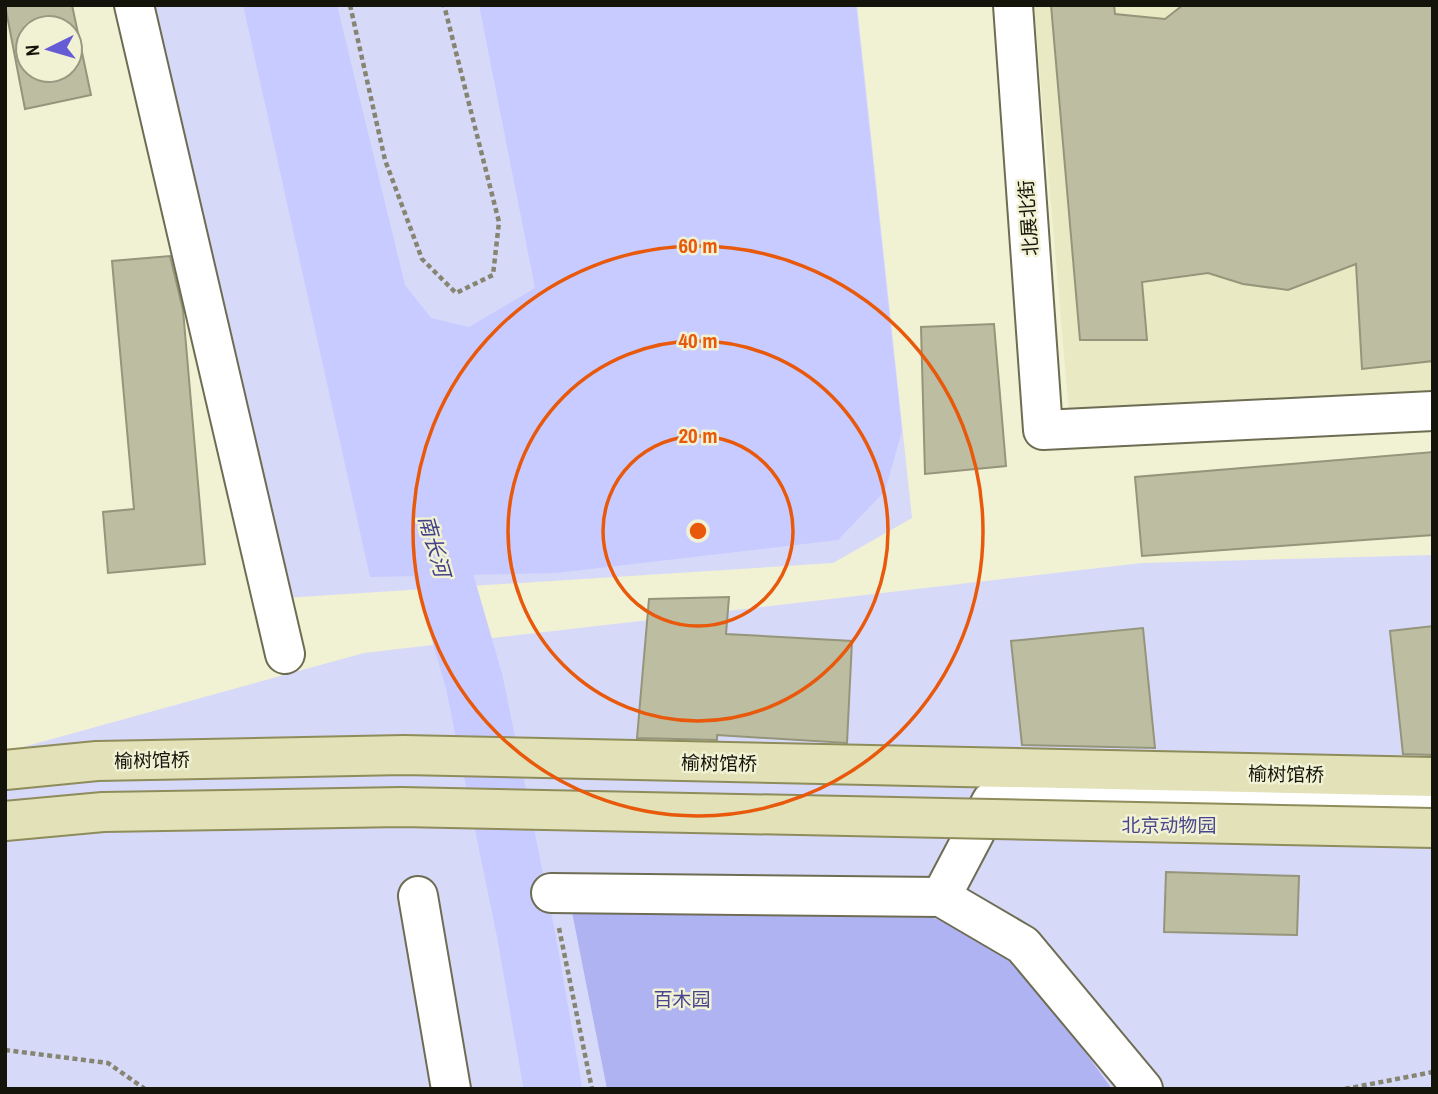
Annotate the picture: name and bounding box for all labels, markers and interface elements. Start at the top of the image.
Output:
north arrow [14,14,84,84]
text: N [19,44,46,57]
street label: 北展北街 [1012,179,1044,257]
text: 60 m [678,231,718,260]
text: 40 m [678,326,718,355]
text: 20 m [678,421,718,450]
water label: 南长河 [412,512,458,584]
centre of rings [686,519,710,543]
street label: 榆树馆桥 [114,746,190,774]
street label: 榆树馆桥 [681,749,757,777]
street label: 榆树馆桥 [1248,760,1324,788]
park label: 北京动物园 [1121,812,1217,838]
park label: 百木园 [653,986,711,1012]

